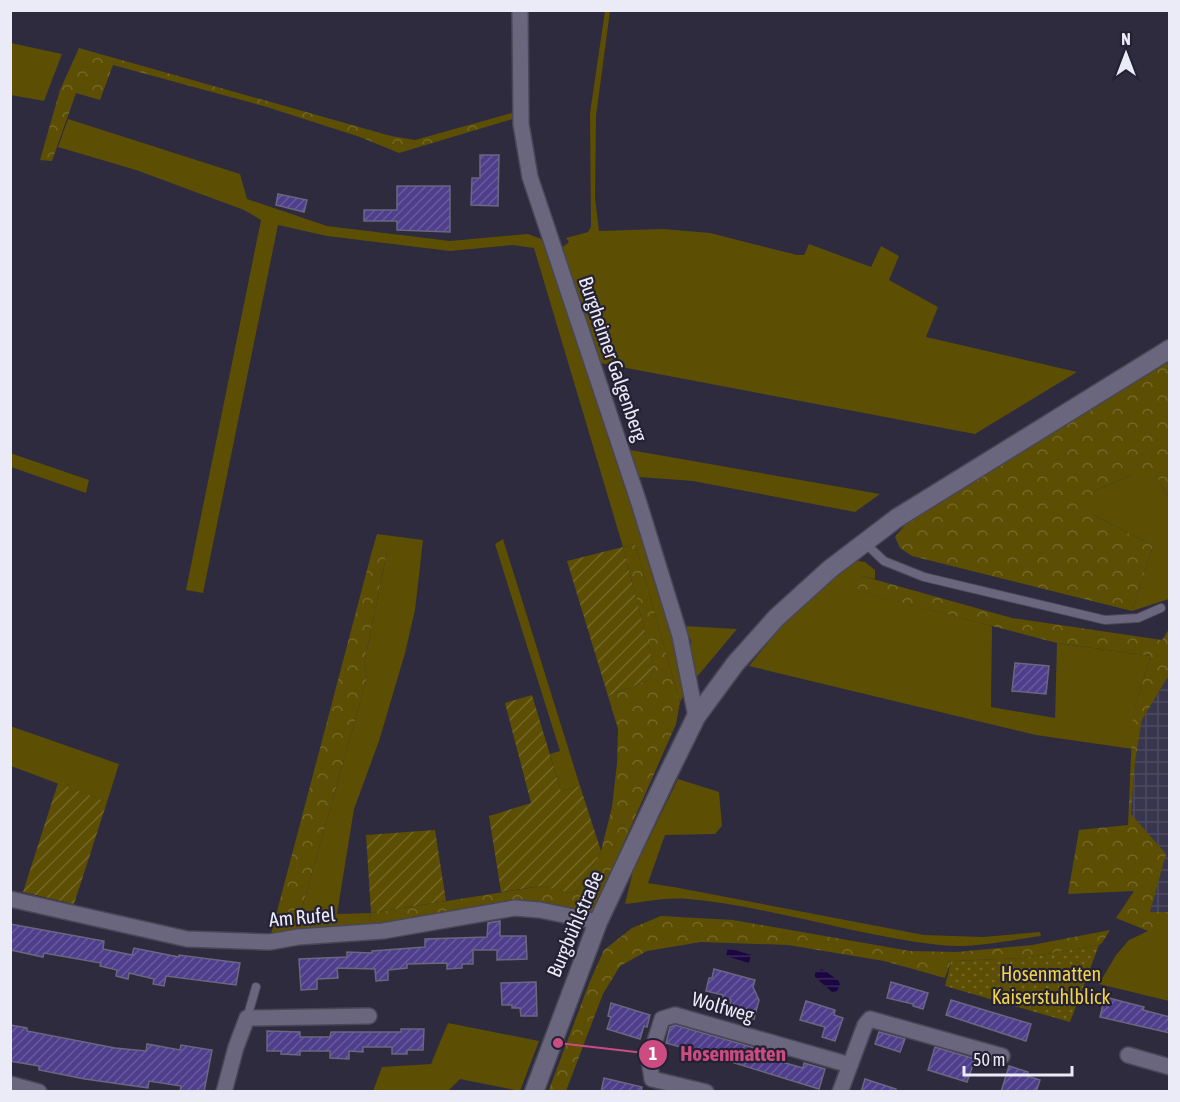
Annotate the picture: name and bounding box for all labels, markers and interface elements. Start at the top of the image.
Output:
north arrow [1096,24,1156,84]
text: N [1121,30,1131,48]
street label: Burgheimer Galgenberg [574,273,653,445]
street label: Burgbühlstraße [542,867,607,980]
street label: Am Rufel [268,902,337,931]
park label: Hosenmatten Kaiserstuhlblick [992,962,1110,1008]
street label: Wolfweg [689,987,757,1026]
callout: Hosenmatten [638,1034,798,1073]
scale bar [964,1039,1072,1077]
text: Hosenmatten [680,1041,786,1065]
text: 1 [649,1043,657,1064]
text: 50 m [973,1049,1005,1070]

